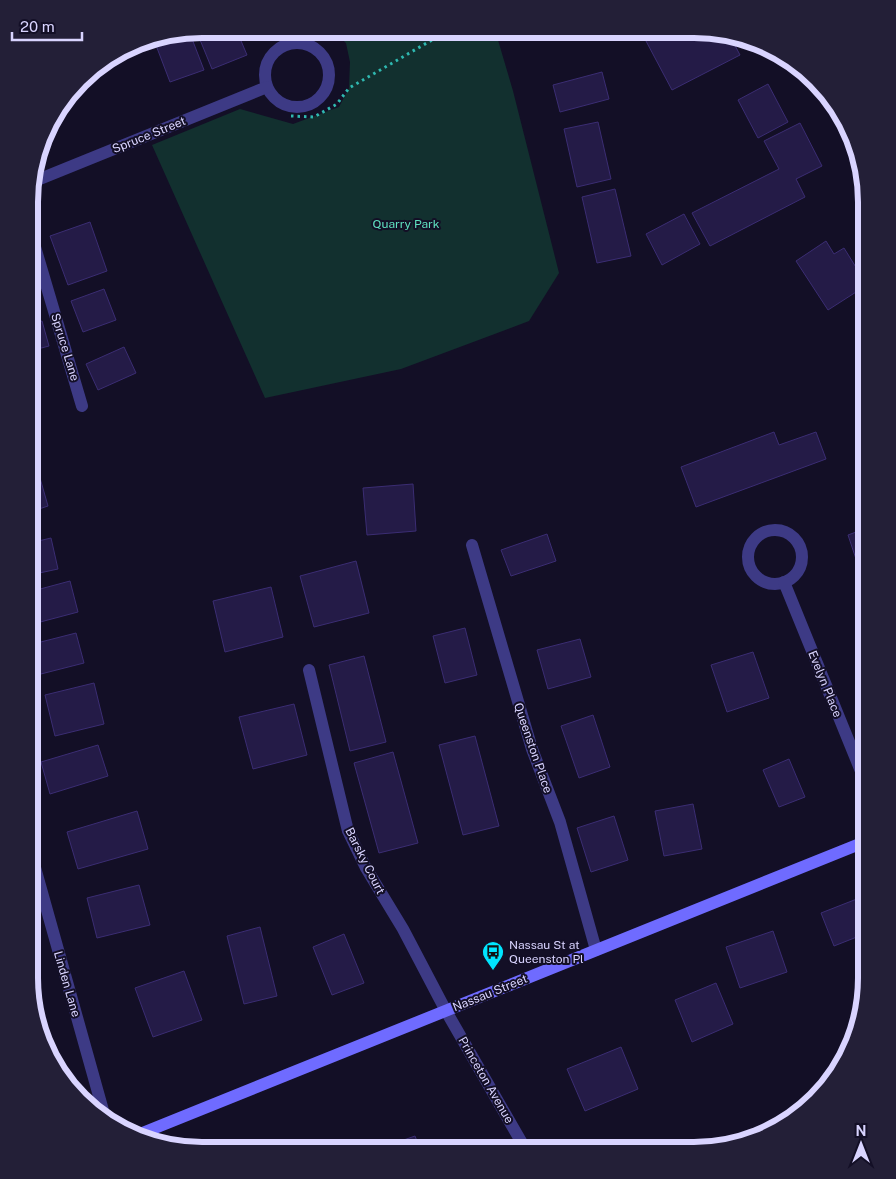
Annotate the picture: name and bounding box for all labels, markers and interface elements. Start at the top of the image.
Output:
scale bar [12,10,82,42]
text: 20 m [20,18,55,35]
street label: Spruce Street [110,114,188,156]
park label: Quarry Park [372,217,440,231]
street label: Spruce Lane [48,311,82,383]
street label: Evelyn Place [805,649,845,720]
street label: Queenston Place [511,701,555,795]
street label: Barsky Court [342,825,388,897]
place label: Nassau St at Queenston Pl [509,938,584,966]
bus stop icon: Nassau St at Queenston Pl [481,940,505,971]
street label: Linden Lane [51,949,83,1019]
street label: Nassau Street [451,972,530,1014]
street label: Princeton Avenue [456,1034,517,1126]
north arrow [836,1119,886,1169]
text: N [856,1123,866,1139]

